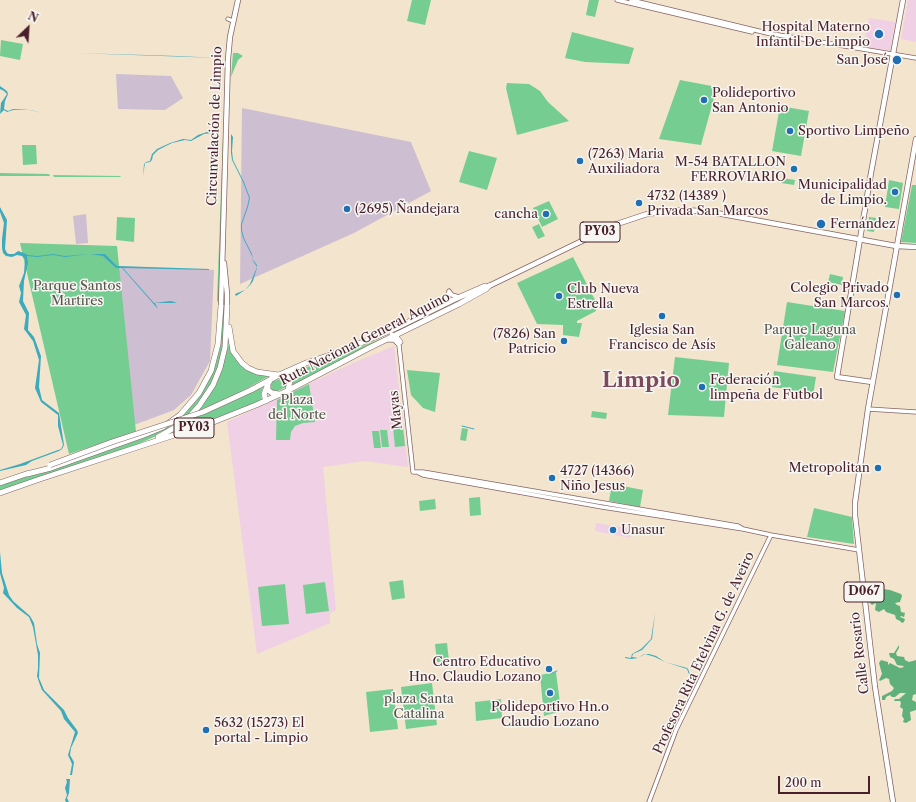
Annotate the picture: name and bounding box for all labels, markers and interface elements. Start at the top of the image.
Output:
north arrow [8,8,48,48]
text: N [26,9,40,25]
place label: Hospital Materno Infantil De Limpio [756,19,870,50]
marker: Hospital Materno Infantil De Limpio [873,28,885,40]
street label: Circunvalación de Limpio [204,46,226,206]
place label: San José [836,52,888,68]
marker: San José [891,54,903,66]
place label: Polideportivo San Antonio [712,85,796,116]
marker: Polideportivo San Antonio [699,95,709,105]
place label: Sportivo Limpeño [798,123,910,139]
marker: Sportivo Limpeño [785,126,795,136]
place label: (7263) Maria Auxiliadora [588,146,664,177]
place label: M-54 BATALLON FERROVIARIO [675,154,786,185]
marker: (7263) Maria Auxiliadora [575,156,585,166]
marker: M-54 BATALLON FERROVIARIO [789,164,799,174]
place label: Municipalidad de Limpio. [798,177,887,208]
marker: Municipalidad de Limpio. [890,187,900,197]
place label: 4732 (14389 ) Privada San Marcos [647,188,768,219]
marker: 4732 (14389 ) Privada San Marcos [634,198,644,208]
place label: (2695) Ñandejara [355,201,460,217]
marker: (2695) Ñandejara [342,204,352,214]
place label: cancha [494,206,538,222]
marker: cancha [541,209,551,219]
place label: Fernández [830,216,896,232]
marker: Fernández [815,218,827,230]
road number: PY03 [580,222,620,242]
park label: Parque Santos Martires [33,278,121,309]
place label: Colegio Privado San Marcos. [790,280,889,311]
place label: Club Nueva Estrella [567,281,639,312]
street label: Ruta Nacional General Aquino [277,289,453,389]
marker: Colegio Privado San Marcos. [892,290,902,300]
marker: Club Nueva Estrella [554,291,564,301]
marker: Iglesia San Francisco de Asís [657,311,667,321]
place label: Iglesia San Francisco de Asís [608,322,716,353]
park label: Parque Laguna Galeano [764,322,856,353]
place label: (7826) San Patricio [493,326,556,357]
marker: (7826) San Patricio [559,336,569,346]
district label: Limpio [602,368,680,394]
place label: Federación limpeña de Futbol [710,372,823,403]
marker: Federación limpeña de Futbol [697,382,707,392]
street label: Mayas [386,390,406,430]
park label: Plaza del Norte [268,392,326,423]
road number: PY03 [174,418,214,438]
place label: Metropolitan [789,460,870,476]
place label: 4727 (14366) Niño Jesus [560,463,634,494]
marker: Metropolitan [873,463,883,473]
marker: 4727 (14366) Niño Jesus [547,473,557,483]
place label: Unasur [621,522,665,538]
marker: Unasur [608,525,618,535]
street label: Profesora Rita Etelvina G. de Aveiro [650,549,758,757]
road number: D067 [844,582,884,602]
street label: Calle Rosario [847,611,873,695]
place label: Centro Educativo Hno. Claudio Lozano [409,654,541,685]
marker: Centro Educativo Hno. Claudio Lozano [544,664,554,674]
marker: Polideportivo Hn.o Claudio Lozano [545,688,555,698]
park label: plaza Santa Catalina [384,691,454,722]
place label: Polideportivo Hn.o Claudio Lozano [491,699,609,730]
place label: 5632 (15273) El portal - Limpio [214,715,308,746]
marker: 5632 (15273) El portal - Limpio [201,725,211,735]
scale bar [780,768,872,794]
text: 200 m [785,775,822,790]

